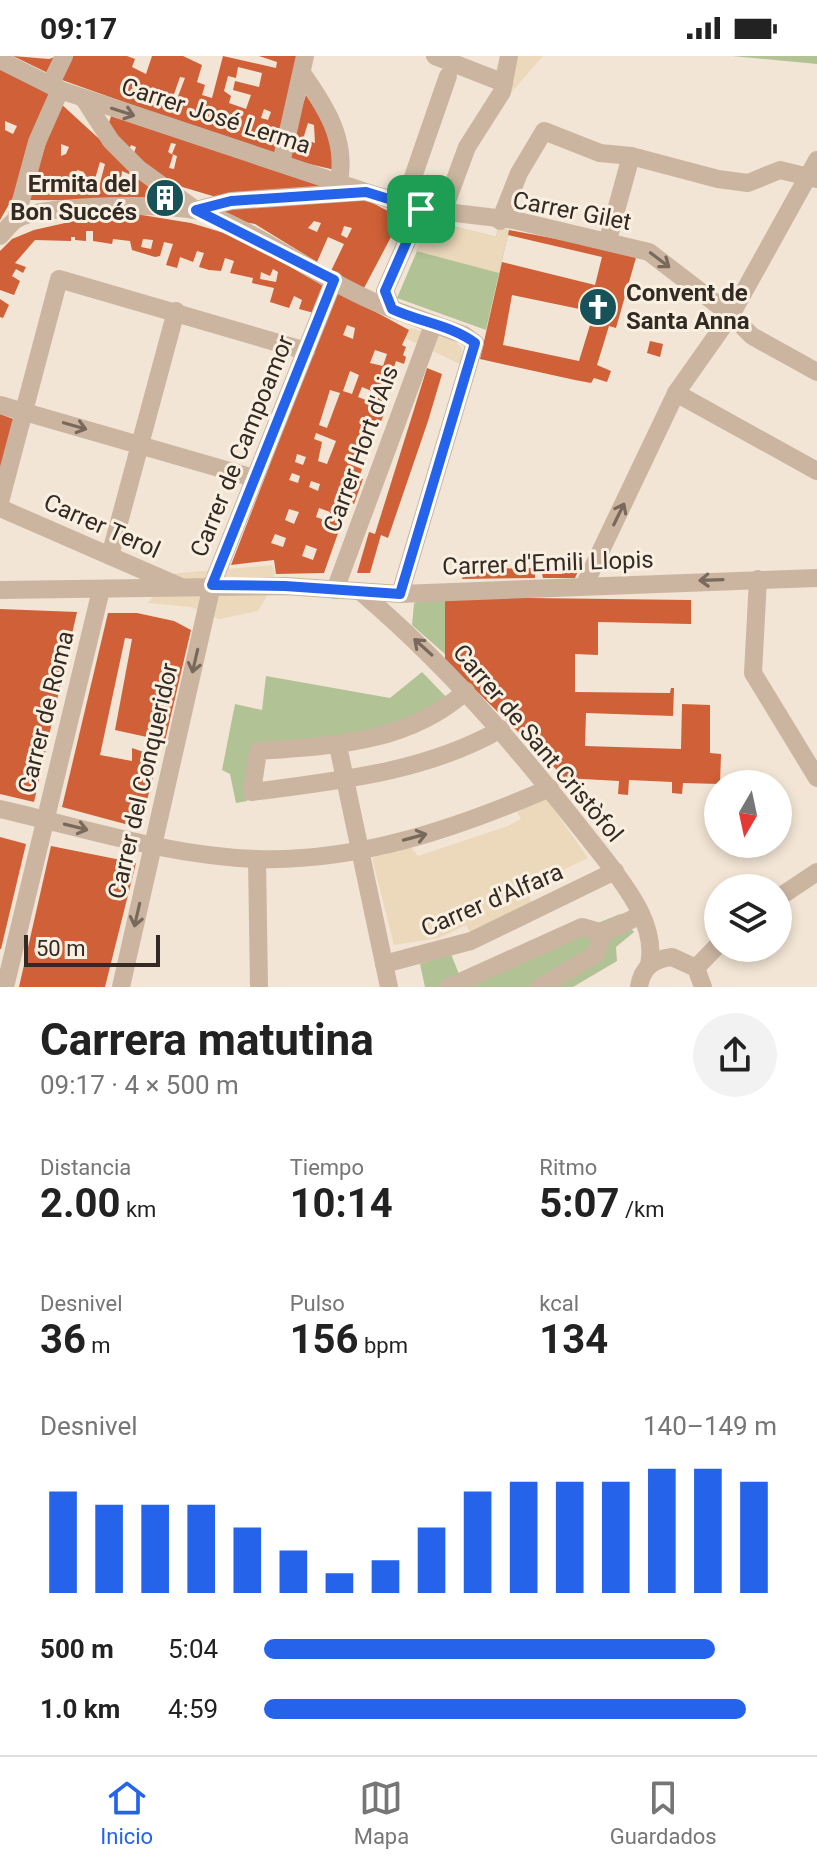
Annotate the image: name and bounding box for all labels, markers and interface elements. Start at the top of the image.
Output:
text: 09:17 [40,11,117,46]
street label: Carrer José Lerma [118,72,314,160]
one-way arrow [110,105,136,120]
place label: Ermita del Bon Succés [10,170,137,226]
pin [387,175,455,243]
building icon: Ermita del Bon Succés [144,177,186,219]
street label: Carrer Gilet [510,186,634,236]
icon: arrive [399,187,443,231]
one-way arrow [649,252,670,269]
place label: Convent de Santa Anna [626,279,750,335]
church icon: Convent de Santa Anna [577,286,619,328]
street label: Carrer de Campoamor [185,331,299,561]
street label: Carrer Hort d'Ais [318,362,404,536]
one-way arrow [62,419,88,434]
street label: Carrer Terol [39,488,165,564]
one-way arrow [612,502,627,526]
street label: Carrer d'Emili Llopis [442,545,654,581]
one-way arrow [698,573,725,588]
street label: Carrer de Roma [12,628,80,796]
one-way arrow [414,638,434,656]
street label: Carrer de Sant Cristòfol [447,639,629,847]
one-way arrow [186,648,201,674]
street label: Carrer del Conqueridor [102,660,184,902]
north arrow [704,770,792,858]
map controls [704,770,792,962]
one-way arrow [62,820,88,835]
one-way arrow [401,829,427,844]
street label: Carrer d'Alfara [417,858,567,942]
button: layers [704,874,792,962]
one-way arrow [129,902,144,927]
scale bar [24,931,160,967]
text: 50 m [36,936,85,961]
button: share [693,1013,777,1097]
text: Carrera matutina [40,1014,374,1066]
text: 09:17 · 4 × 500 m [40,1070,239,1100]
text: Distancia [40,1155,131,1180]
text: Tiempo [290,1155,364,1180]
text: Ritmo [539,1155,597,1180]
text: 2.00 [40,1180,120,1227]
text: 10:14 [290,1180,393,1227]
text: 5:07 [539,1180,619,1227]
text: km [120,1197,156,1222]
text: /km [619,1197,664,1222]
text: Desnivel [40,1291,123,1316]
text: Pulso [290,1291,345,1316]
text: kcal [539,1291,579,1316]
text: 36 [40,1316,86,1363]
text: 156 [290,1316,359,1363]
text: 134 [539,1316,608,1363]
text: m [86,1333,111,1358]
text: bpm [359,1333,408,1358]
text: Desnivel [40,1411,138,1441]
text: 140–149 m [643,1411,777,1441]
text: 500 m [40,1634,114,1664]
text: 5:04 [168,1634,218,1664]
text: 1.0 km [40,1694,120,1724]
text: 4:59 [168,1694,218,1724]
tab: Inicio [100,1776,153,1849]
tab: Mapa [354,1776,409,1849]
tab: Guardados [610,1776,717,1849]

